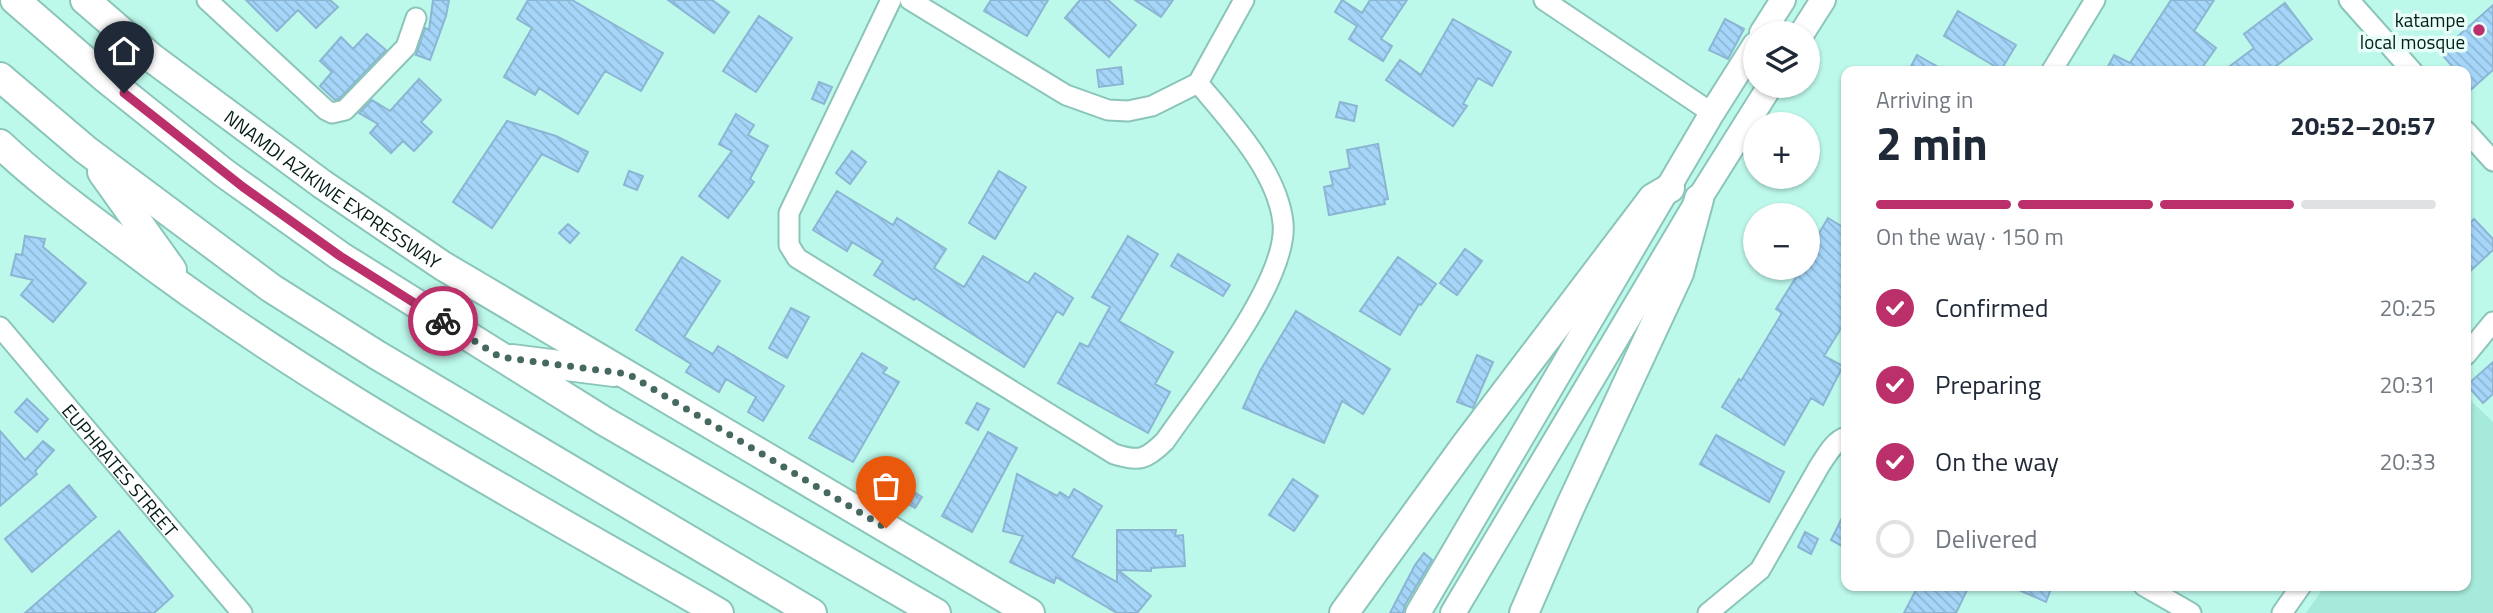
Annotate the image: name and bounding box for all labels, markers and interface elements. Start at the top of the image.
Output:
place label: katampe local mosque [2360,5,2465,56]
pin [94,21,154,93]
map controls [1743,21,1820,280]
button: layers [1743,21,1820,98]
marker: katampe local mosque [2471,22,2487,38]
icon: home [105,32,143,70]
text: Arriving in [1876,82,1973,117]
street label: NNAMDI AZIKIWE EXPRESSWAY [219,102,448,276]
text: 20:52–20:57 [2290,106,2436,145]
text: 2 min [1876,108,1988,178]
button: + [1743,112,1820,189]
button: − [1743,203,1820,280]
text: On the way · 150 m [1876,219,2064,254]
courier [408,286,478,356]
text: Confirmed [1935,288,2049,327]
icon: check [1876,289,1914,327]
text: 20:25 [2379,290,2436,325]
icon: bike [424,302,462,340]
text: Preparing [1935,365,2041,404]
icon: check [1876,366,1914,404]
text: 20:31 [2379,367,2436,402]
street label: EUPHRATES STREET [56,397,186,543]
text: On the way [1935,442,2059,481]
icon: check [1876,443,1914,481]
text: 20:33 [2379,444,2436,479]
pin [856,456,916,528]
icon: bag [867,467,905,505]
text: Delivered [1935,519,2038,558]

